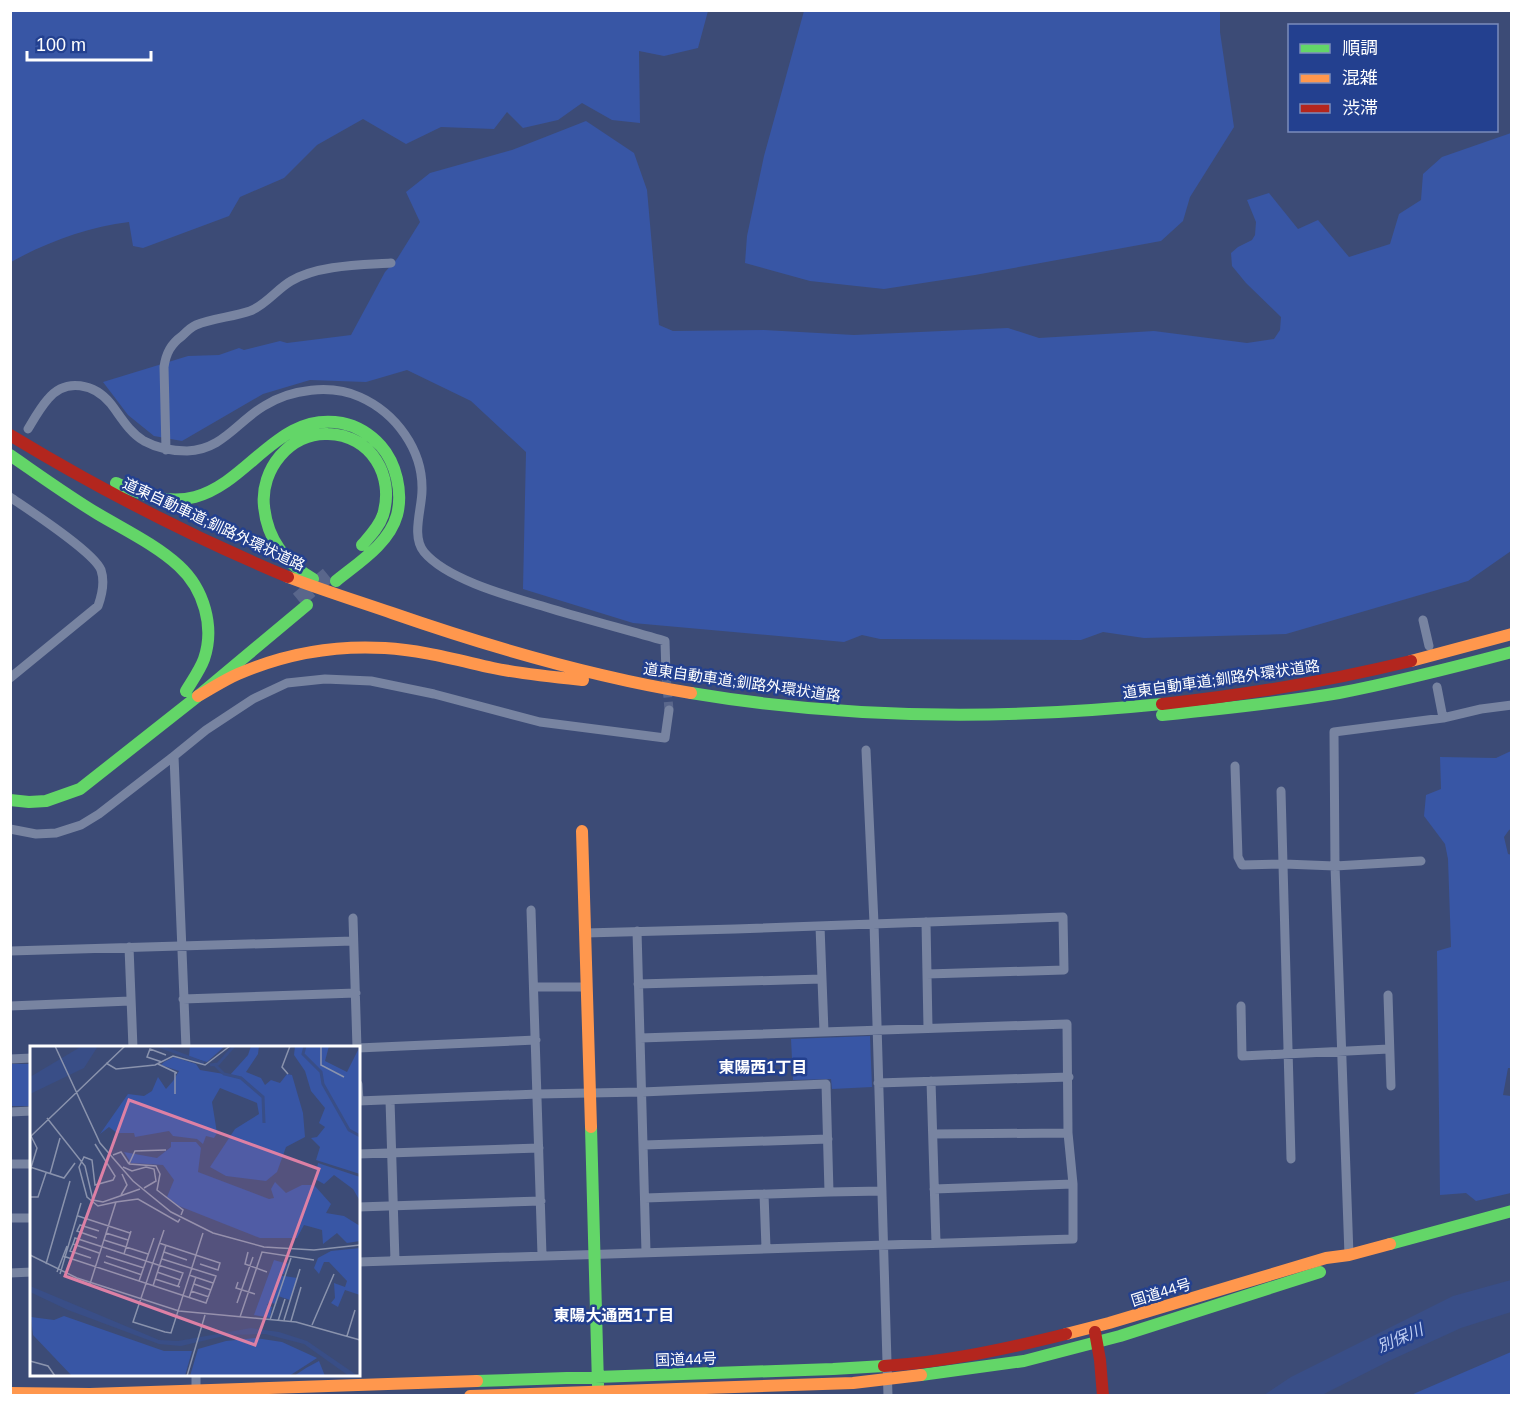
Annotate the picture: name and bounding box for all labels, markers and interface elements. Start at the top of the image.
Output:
scale bar [27,24,152,62]
legend [1288,24,1498,132]
text: 100 m [36,35,86,55]
text: 順調 [1342,38,1378,58]
text: 混雑 [1342,68,1378,88]
text: 渋滞 [1342,98,1378,118]
street label: 道東自動車道;釧路外環状道路 [120,474,308,574]
street label: 道東自動車道;釧路外環状道路 [1121,657,1321,701]
street label: 道東自動車道;釧路外環状道路 [642,660,842,704]
inset map [30,1046,360,1376]
district label: 東陽西1丁目 [719,1059,807,1076]
street label: 国道44号 [1129,1275,1193,1309]
district label: 東陽大通西1丁目 [554,1307,674,1324]
water label: 別保川 [1375,1320,1427,1355]
street label: 国道44号 [655,1349,717,1369]

